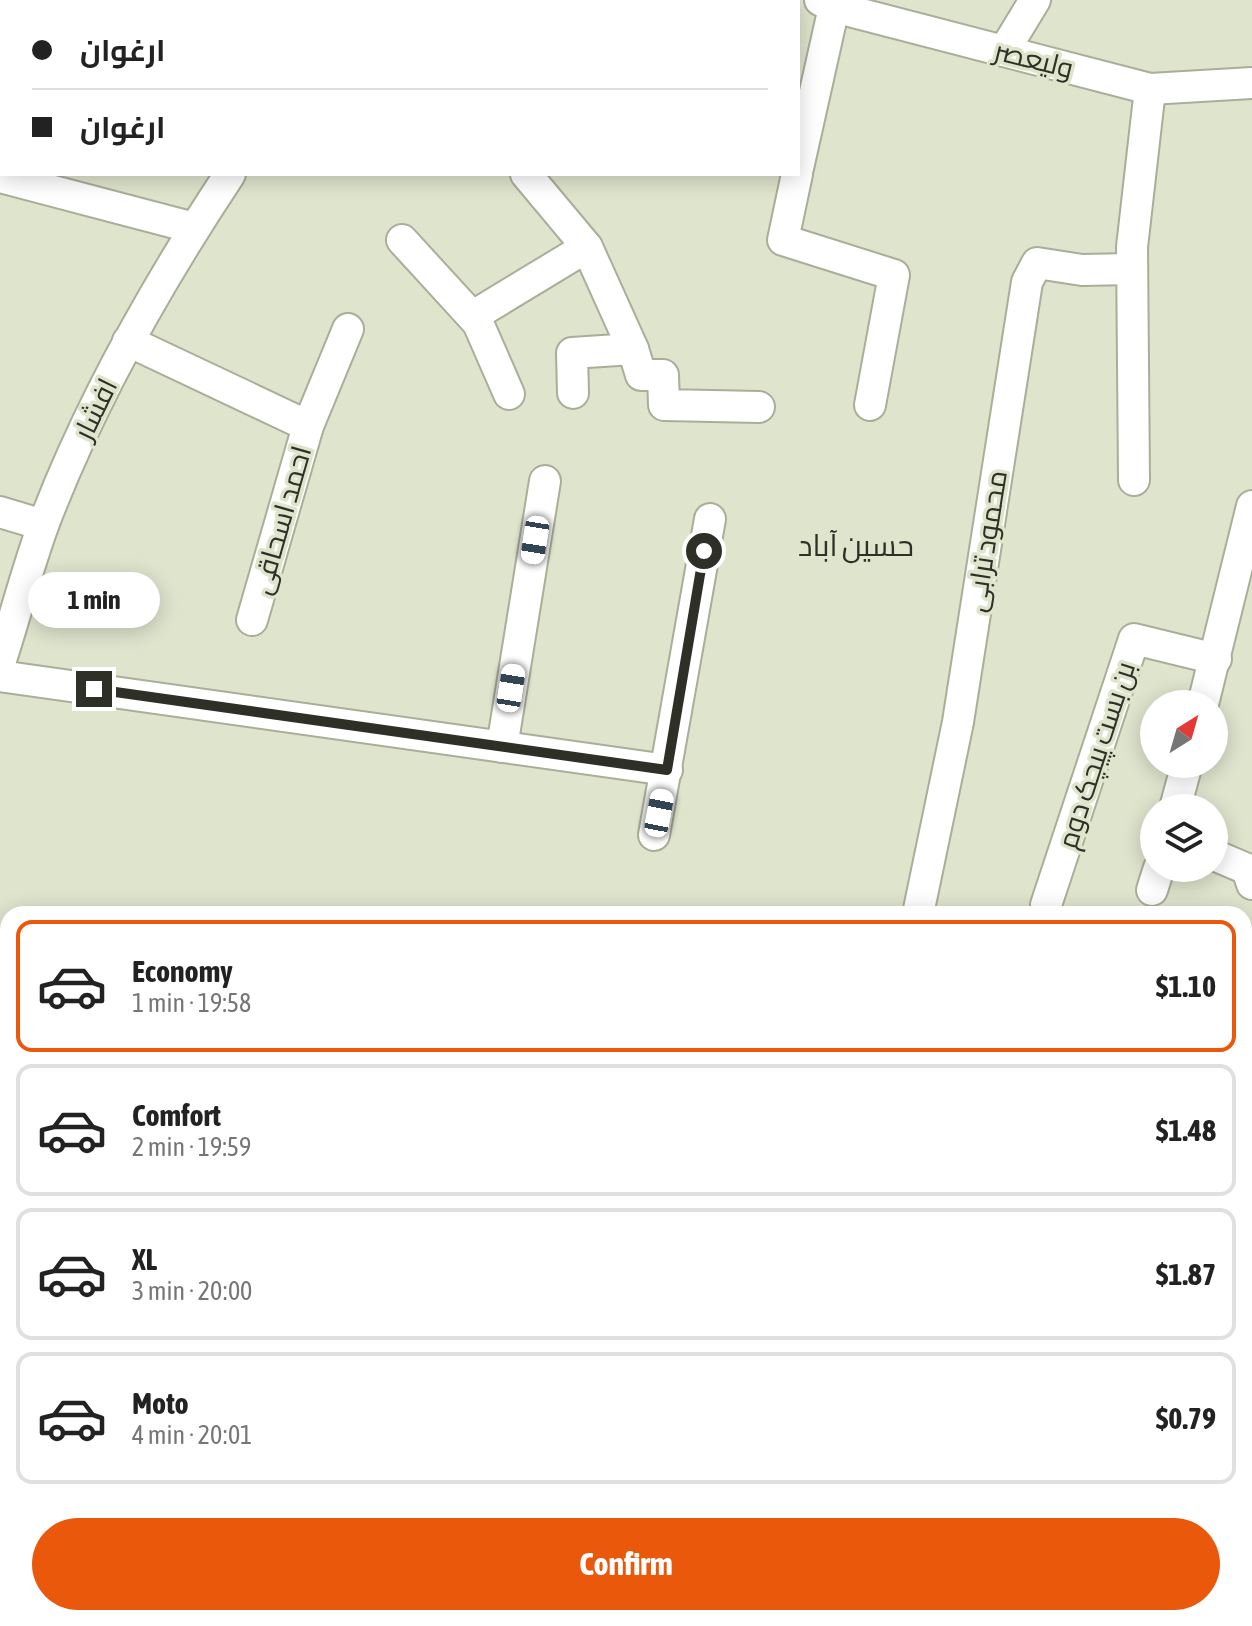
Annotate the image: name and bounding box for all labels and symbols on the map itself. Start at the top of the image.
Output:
street label: ولیعصر [989,33,1077,84]
street label: افشار [66,373,123,447]
street label: احمد اسحاقی [245,442,318,598]
street label: محمود ترابی [959,468,1014,614]
car [519,514,551,566]
district label: حسین آباد [798,528,914,564]
route start [686,533,722,569]
callout: 1 min [28,573,160,629]
street label: بن بست پیچک دوم [1051,657,1145,854]
car [495,662,527,714]
route end [76,671,112,707]
north arrow [1140,690,1228,778]
car [643,787,675,839]

